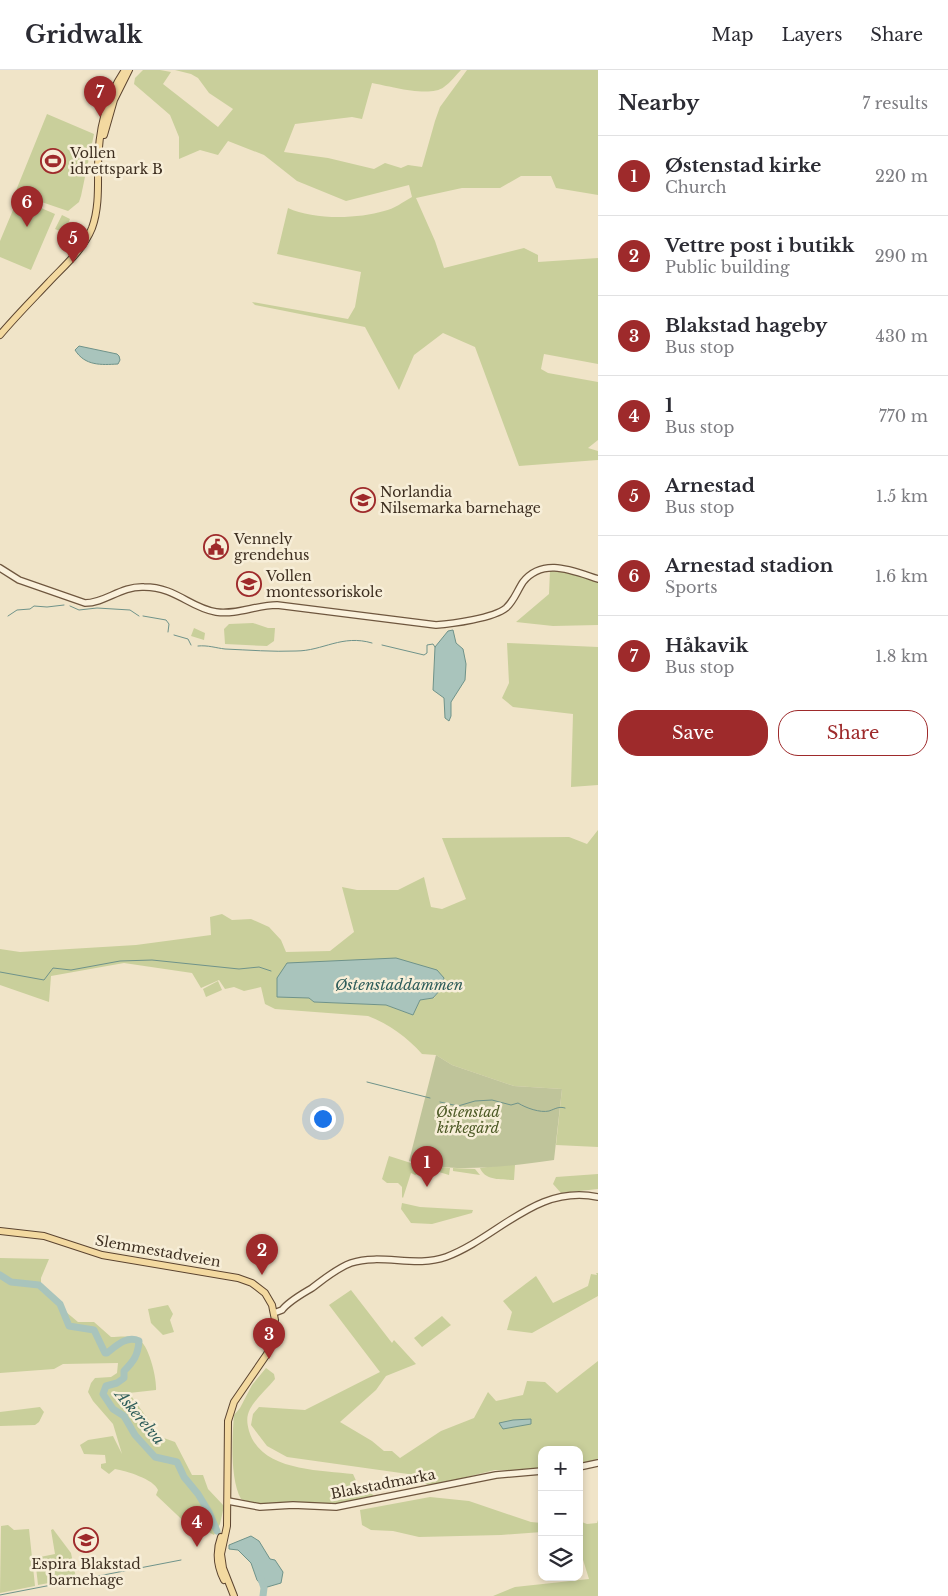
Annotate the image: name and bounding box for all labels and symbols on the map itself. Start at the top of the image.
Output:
pin: 7 [84,76,116,117]
place label: Vollen idrettspark B [69,144,163,178]
sports icon: Vollen idrettspark B [40,148,66,174]
pin: 6 [11,186,43,227]
pin: 5 [57,222,89,263]
place label: Norlandia Nilsemarka barnehage [380,483,541,517]
school or university icon: Norlandia Nilsemarka barnehage [350,487,376,513]
place label: Vennely grendehus [233,530,309,564]
public building icon: Vennely grendehus [203,534,229,560]
place label: Vollen montessoriskole [265,567,383,601]
school or university icon: Vollen montessoriskole [236,571,262,597]
water label: Østenstaddammen [335,975,463,994]
park label: Østenstad kirkegård [436,1103,501,1137]
your location [310,1106,336,1132]
pin: 1 [411,1146,443,1187]
street label: Slemmestadveien [94,1231,223,1271]
pin: 2 [246,1234,278,1275]
pin: 3 [253,1318,285,1359]
water label: Askerelva [110,1384,169,1449]
street label: Blakstadmarka [329,1465,437,1503]
pin: 4 [181,1506,213,1547]
school or university icon: Espira Blakstad barnehage [73,1527,99,1553]
place label: Espira Blakstad barnehage [31,1555,141,1589]

